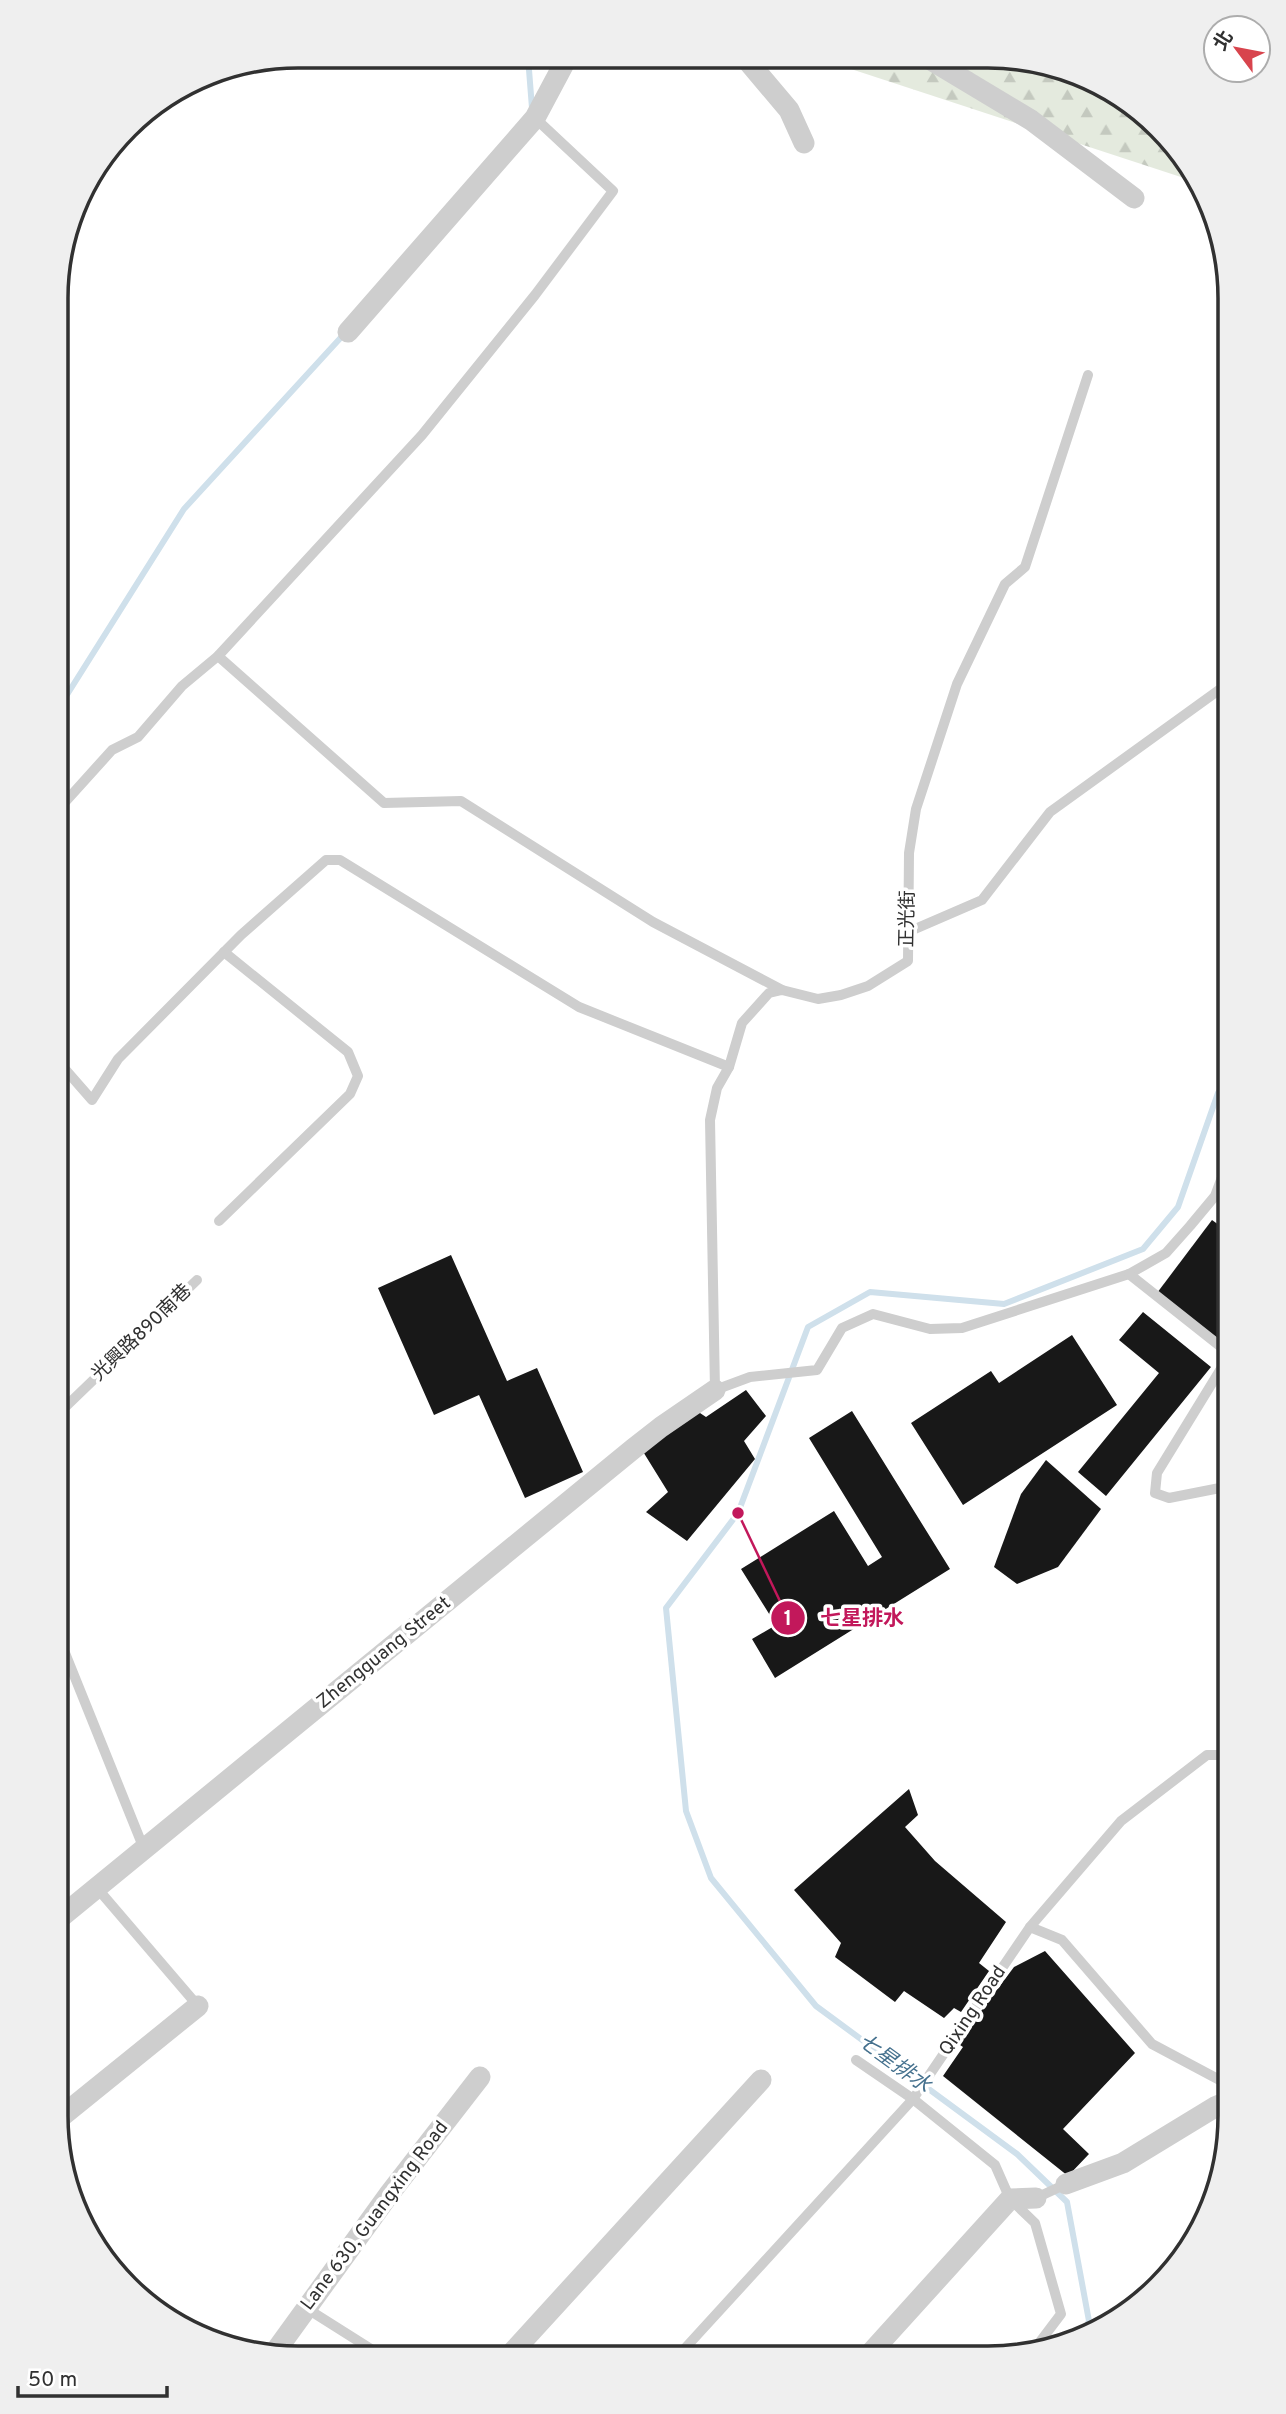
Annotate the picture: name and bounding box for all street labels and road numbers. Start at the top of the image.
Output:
street label: 正光街 [896,890,920,948]
street label: 光興路890南巷 [87,1279,197,1387]
street label: Zhengguang Street [312,1592,456,1714]
street label: Qixing Road [934,1961,1012,2061]
street label: Lane 630, Guangxing Road [296,2117,454,2315]

